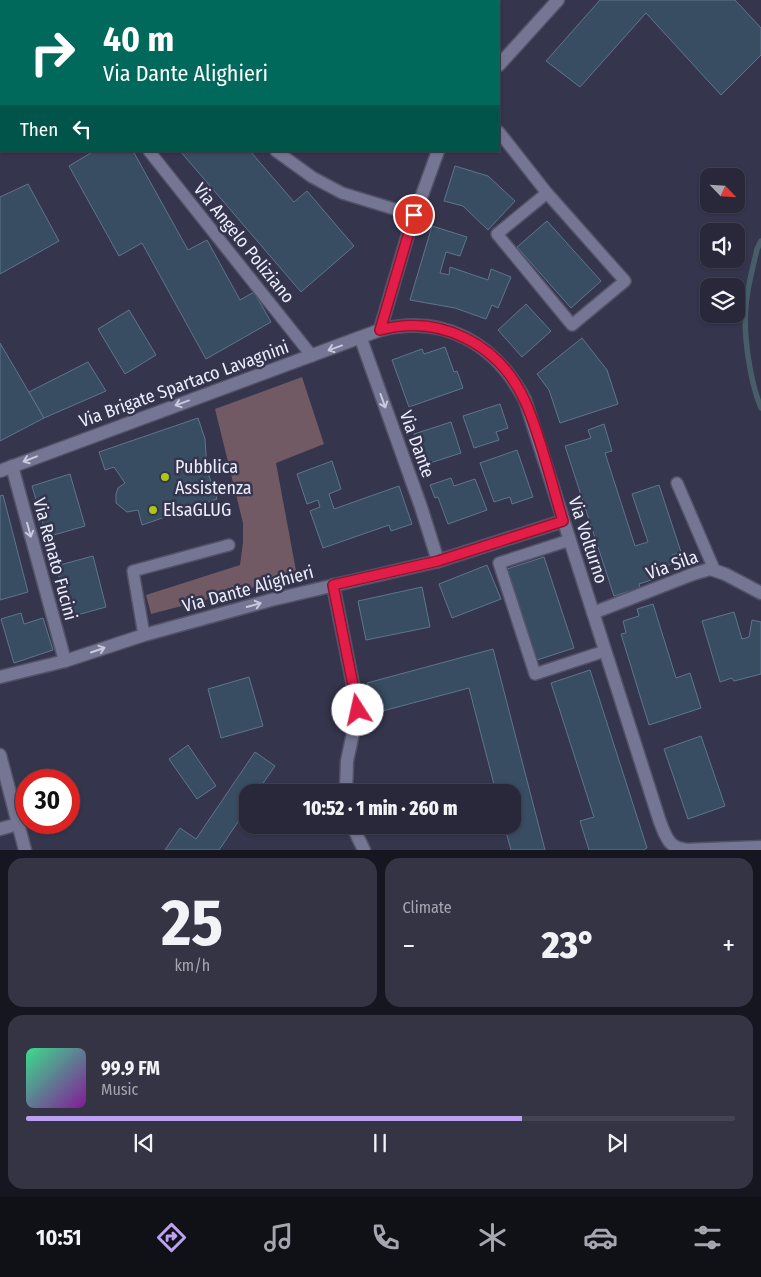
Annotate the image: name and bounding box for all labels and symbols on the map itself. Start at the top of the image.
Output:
north arrow [700,168,745,212]
street label: Via Angelo Poliziano [189,178,299,308]
pin [393,194,435,236]
street label: Via Brigate Spartaco Lavagnini [76,336,292,432]
one-way arrow [328,344,343,353]
one-way arrow [379,393,388,409]
one-way arrow [175,399,190,408]
street label: Via Dante [395,407,439,481]
one-way arrow [23,455,38,464]
place label: Pubblica Assistenza [175,456,252,499]
marker: Pubblica Assistenza [159,471,171,483]
street label: Via Volturno [564,494,612,586]
street label: Via Renato Fucini [28,495,82,623]
place label: ElsaGLUG [163,499,231,521]
marker: ElsaGLUG [147,504,159,516]
one-way arrow [25,522,35,538]
street label: Via Sila [643,545,701,585]
street label: Via Dante Alighieri [180,561,316,617]
one-way arrow [245,600,261,609]
one-way arrow [89,645,105,654]
position arrow [331,683,383,735]
speed limit sign: 30 [15,769,80,834]

